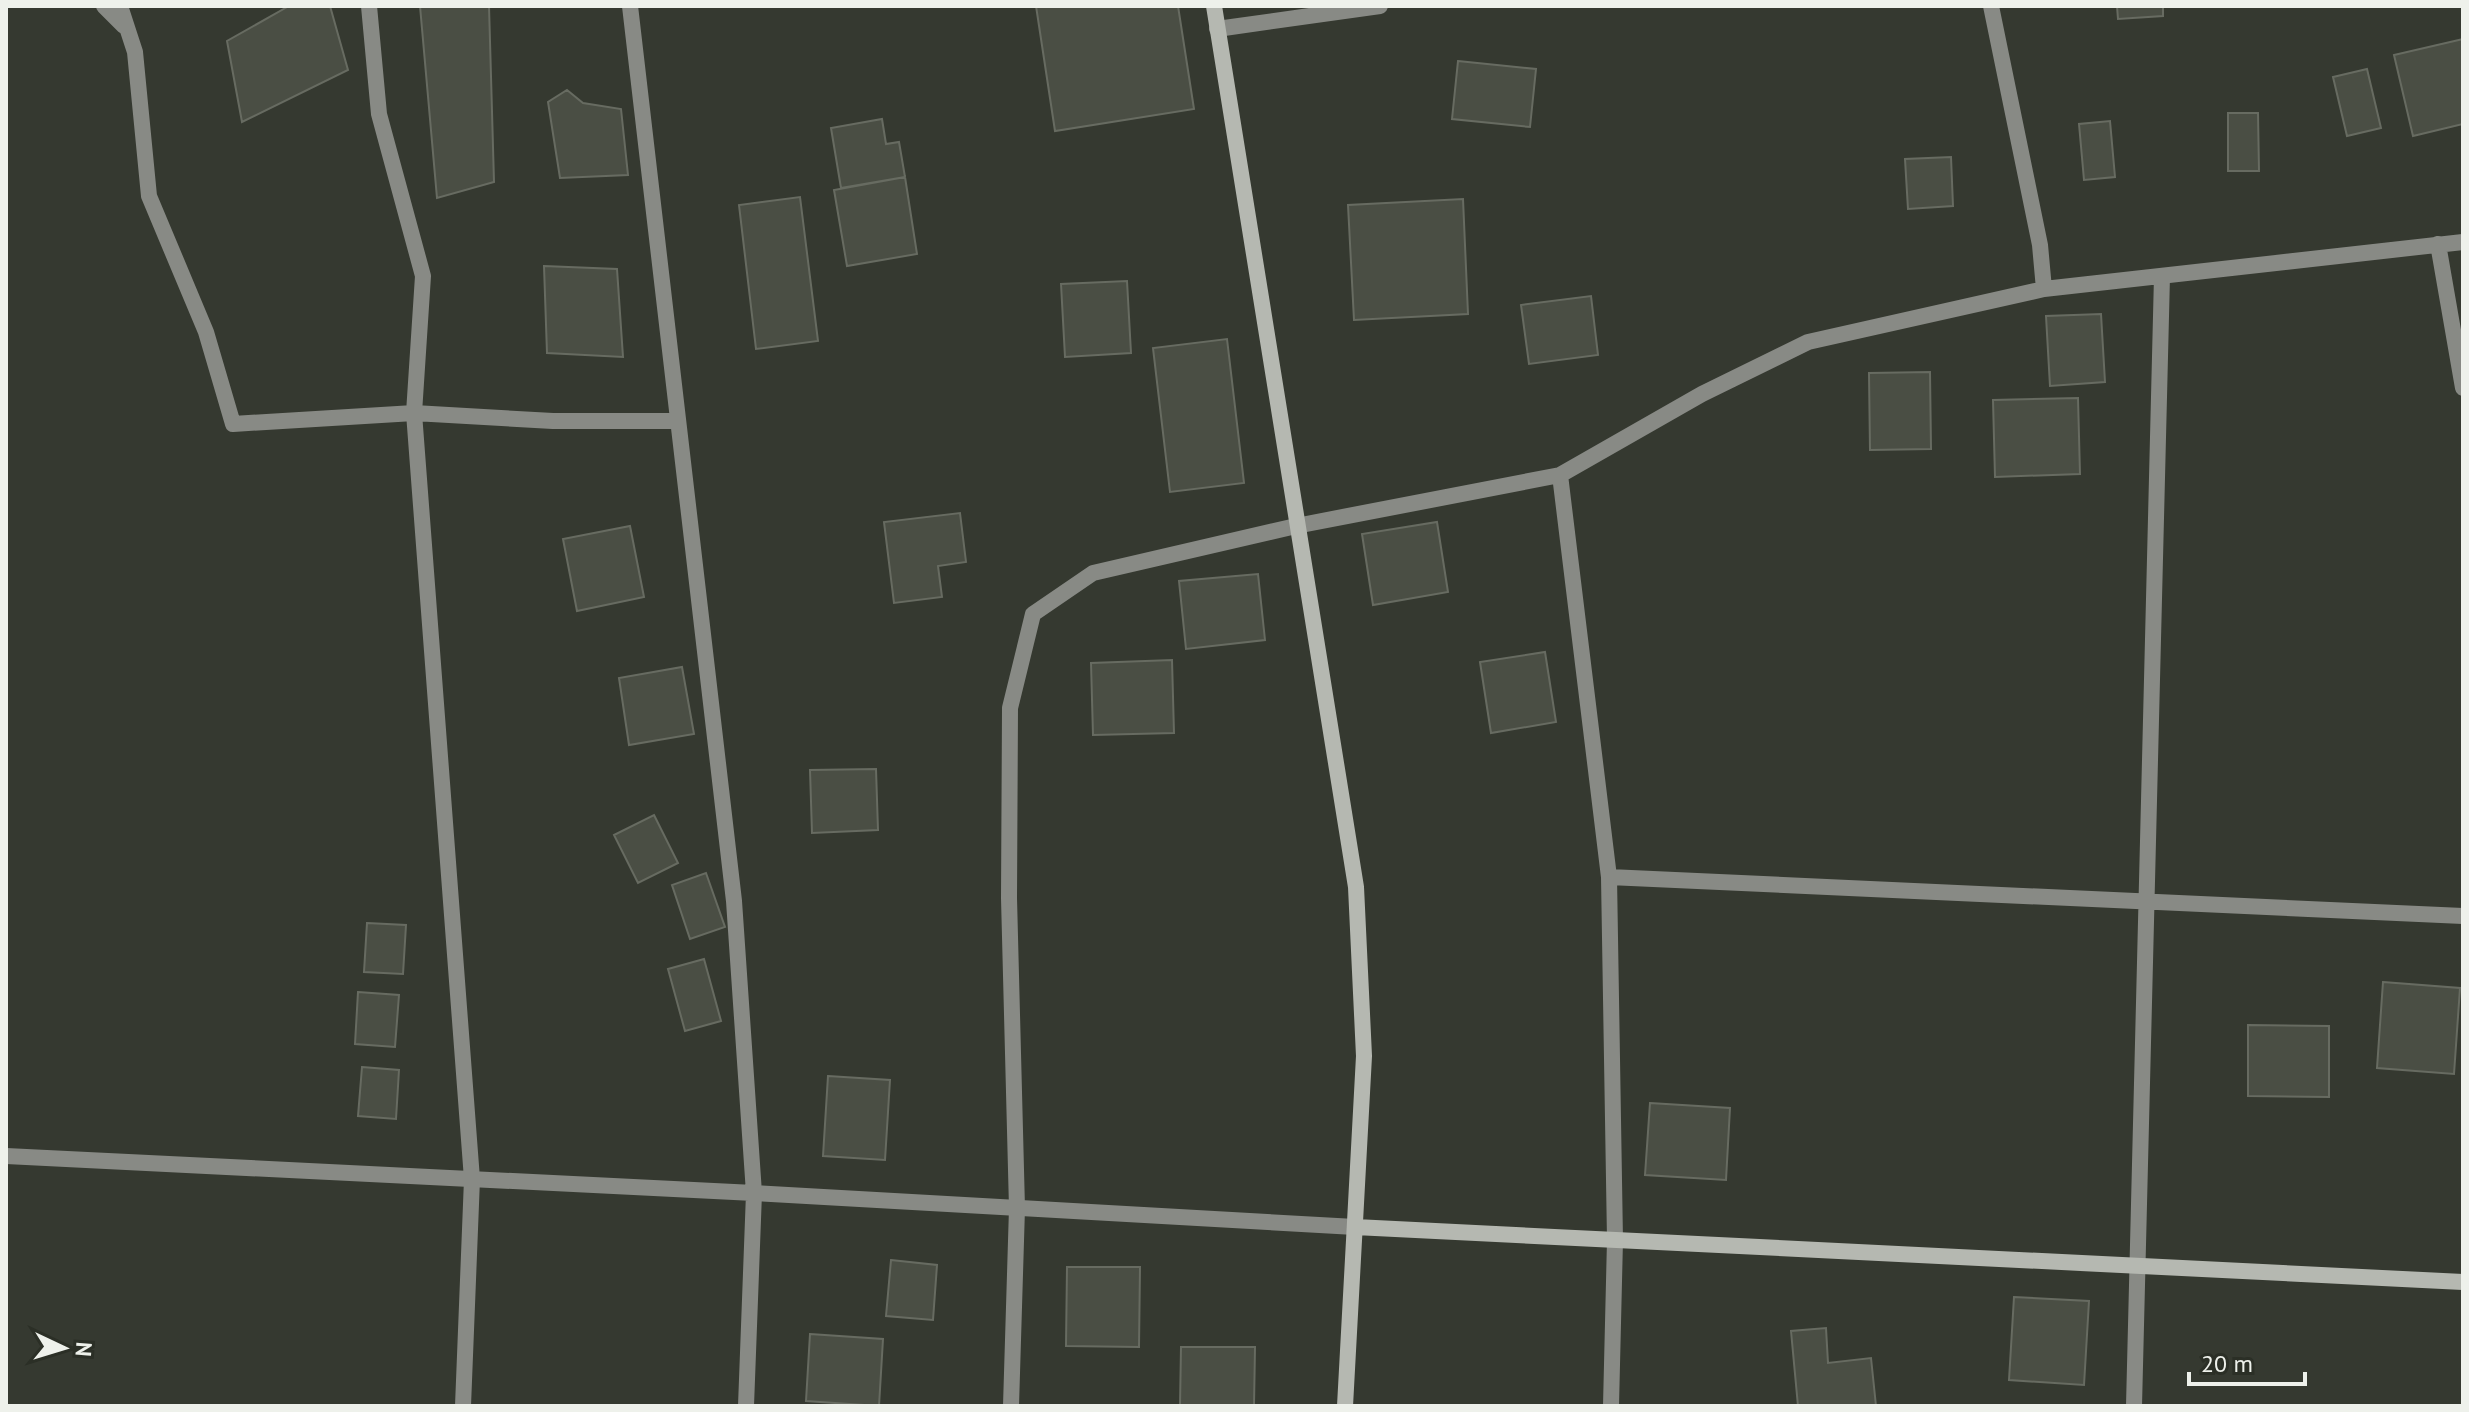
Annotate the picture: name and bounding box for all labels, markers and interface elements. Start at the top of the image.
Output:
north arrow [24,1308,104,1388]
scale bar [2189,1336,2305,1386]
text: N [69,1341,98,1358]
text: 20 m [2201,1348,2253,1379]

